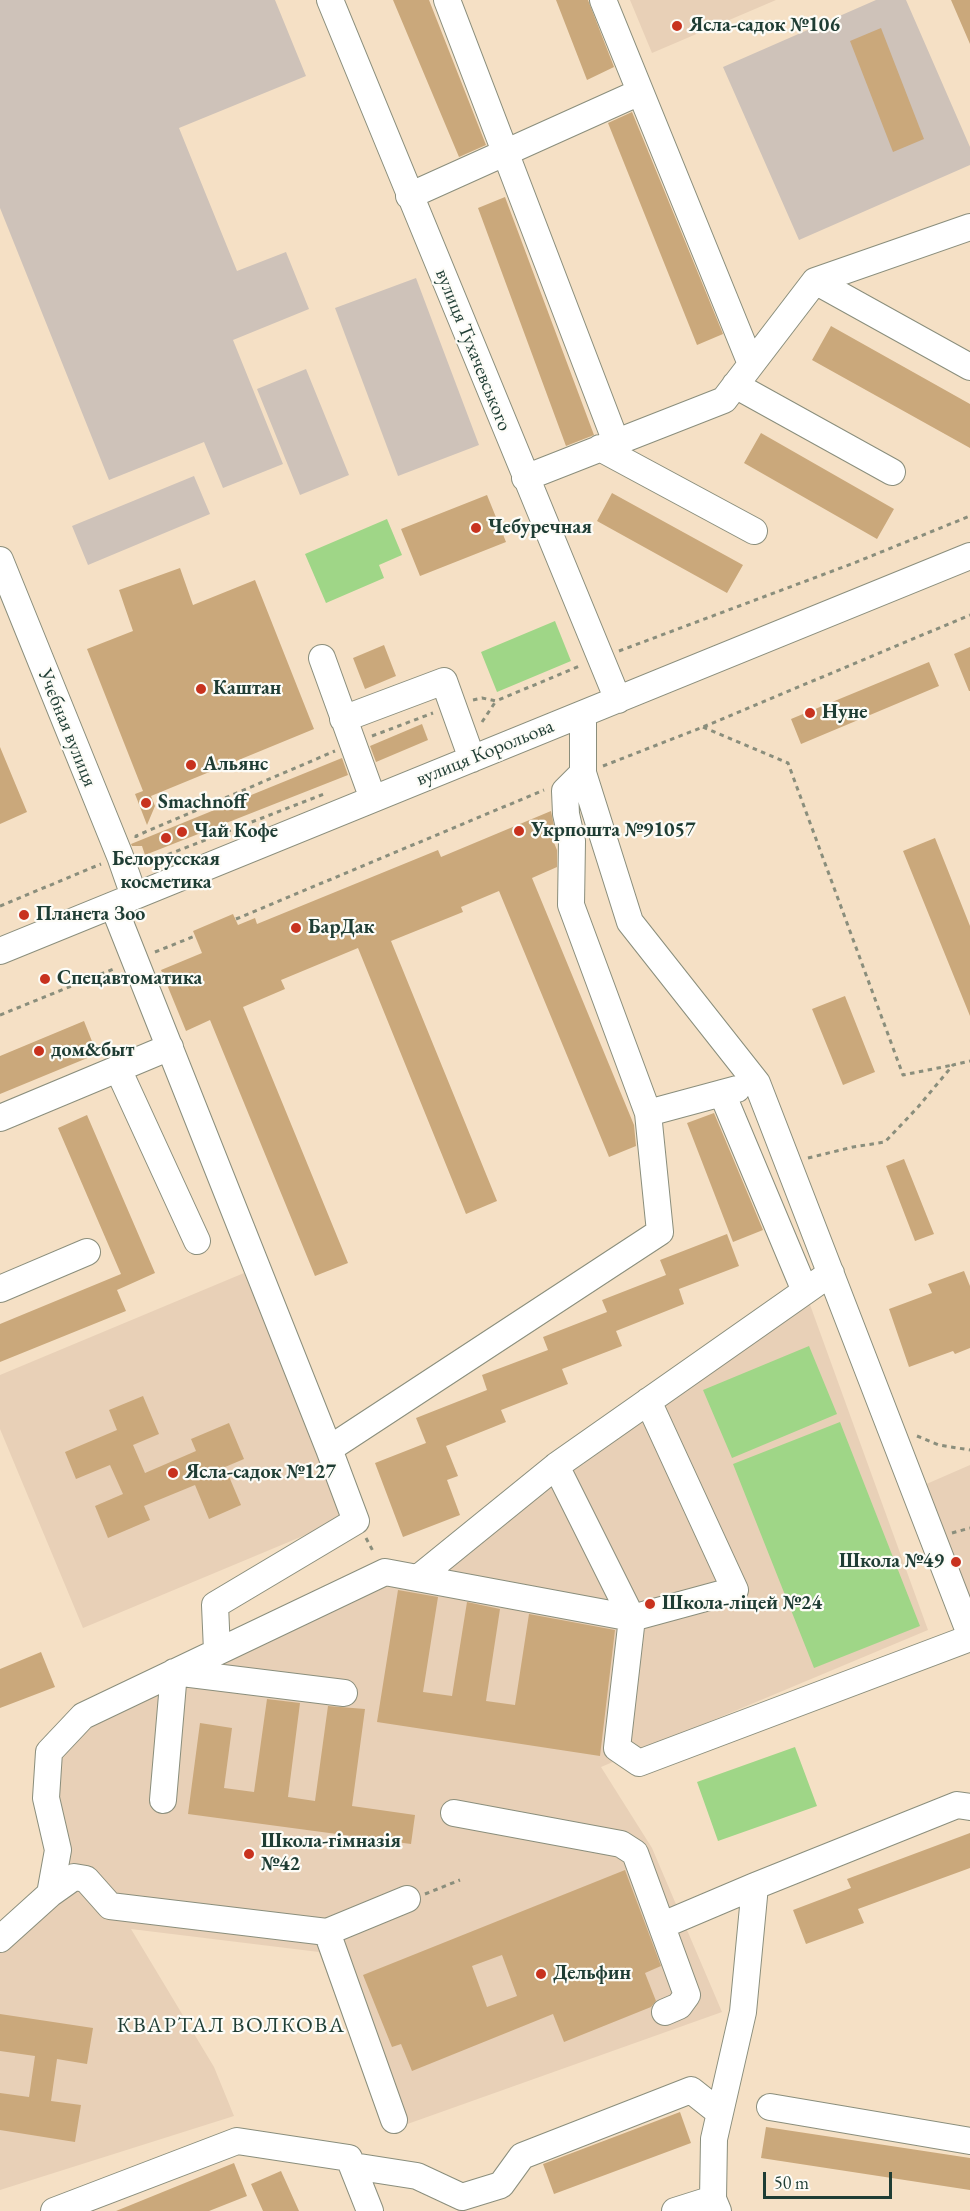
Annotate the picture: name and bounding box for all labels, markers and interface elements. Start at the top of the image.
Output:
place label: Ясла-садок №106 [689,14,840,38]
marker: Ясла-садок №106 [670,19,684,33]
street label: вулиця Тухачевського [430,265,516,435]
place label: Чебуречная [488,516,592,540]
marker: Чебуречная [469,521,483,535]
street label: Учєбная вулиця [32,665,102,791]
place label: Каштан [213,677,281,701]
marker: Каштан [194,682,208,696]
place label: Нуне [822,701,868,725]
marker: Нуне [803,706,817,720]
street label: вулиця Корольова [413,714,557,792]
place label: Альянс [203,753,268,777]
marker: Альянс [184,758,198,772]
place label: Smachnoff [158,791,247,815]
marker: Smachnoff [139,796,153,810]
place label: Укрпошта №91057 [531,819,696,843]
place label: Чай Кофе [194,820,278,844]
marker: Укрпошта №91057 [512,824,526,838]
marker: Чай Кофе [175,825,189,839]
marker: Белорусская косметика [159,831,173,845]
place label: Белорусская косметика [112,848,220,895]
place label: Планета Зоо [36,903,145,927]
marker: Планета Зоо [17,908,31,922]
place label: БарДак [308,916,375,940]
marker: БарДак [289,921,303,935]
place label: Спецавтоматика [57,967,202,991]
marker: Спецавтоматика [38,972,52,986]
place label: дом&быт [51,1039,134,1063]
marker: дом&быт [32,1044,46,1058]
place label: Ясла-садок №127 [185,1461,336,1485]
marker: Ясла-садок №127 [166,1466,180,1480]
place label: Школа №49 [839,1550,944,1574]
marker: Школа №49 [949,1555,963,1569]
place label: Школа-ліцей №24 [662,1592,822,1616]
marker: Школа-ліцей №24 [643,1597,657,1611]
place label: Школа-гімназія №42 [261,1830,401,1877]
marker: Школа-гімназія №42 [242,1847,256,1861]
place label: Дельфин [553,1962,631,1986]
marker: Дельфин [534,1967,548,1981]
district label: КВАРТАЛ ВОЛКОВА [117,2013,345,2039]
scale bar [766,2160,895,2198]
text: 50 m [774,2171,809,2194]

